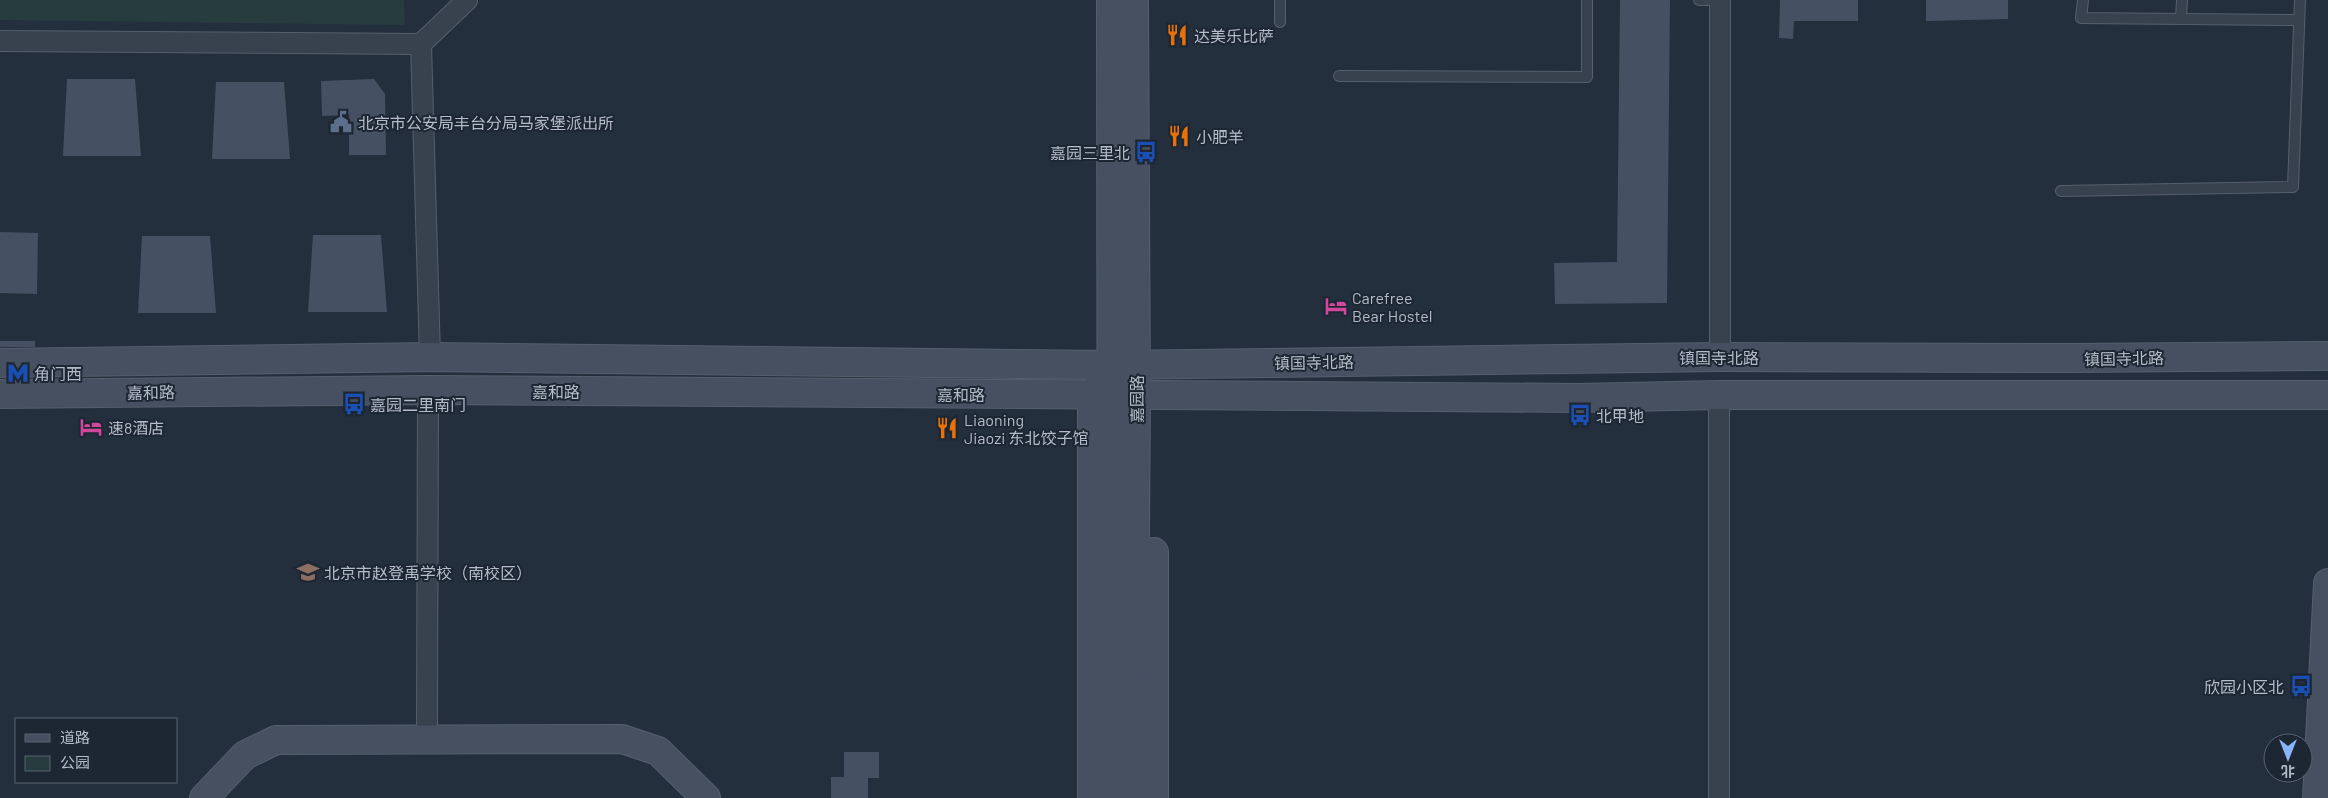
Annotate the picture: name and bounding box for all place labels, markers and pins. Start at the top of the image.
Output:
restaurant icon: 达美乐比萨 [1164,22,1190,48]
place label: 达美乐比萨 [1194,26,1274,45]
public building icon: 北京市公安局丰台分局马家堡派出所 [328,109,354,135]
place label: 北京市公安局丰台分局马家堡派出所 [358,113,614,132]
restaurant icon: 小肥羊 [1166,123,1192,149]
place label: 小肥羊 [1196,127,1244,146]
bus stop icon: 嘉园三里北 [1133,139,1159,165]
place label: 嘉园三里北 [1050,143,1130,162]
place label: Carefree Bear Hostel [1352,288,1432,325]
hotel icon: Carefree Bear Hostel [1323,293,1349,319]
metro station icon: 角门西 [5,360,31,386]
place label: 角门西 [34,364,82,383]
bus stop icon: 嘉园二里南门 [341,391,367,417]
place label: 嘉园二里南门 [370,395,466,414]
bus stop icon: 北甲地 [1567,402,1593,428]
place label: 北甲地 [1596,406,1644,425]
place label: Liaoning Jiaozi 东北饺子馆 [964,410,1089,447]
hotel icon: 速8酒店 [78,414,104,440]
restaurant icon: Liaoning Jiaozi 东北饺子馆 [934,415,960,441]
place label: 速8酒店 [108,418,164,437]
school or university icon: 北京市赵登禹学校（南校区） [295,559,321,585]
place label: 北京市赵登禹学校（南校区） [324,563,532,582]
bus stop icon: 欣园小区北 [2288,673,2314,699]
place label: 欣园小区北 [2204,677,2284,696]

